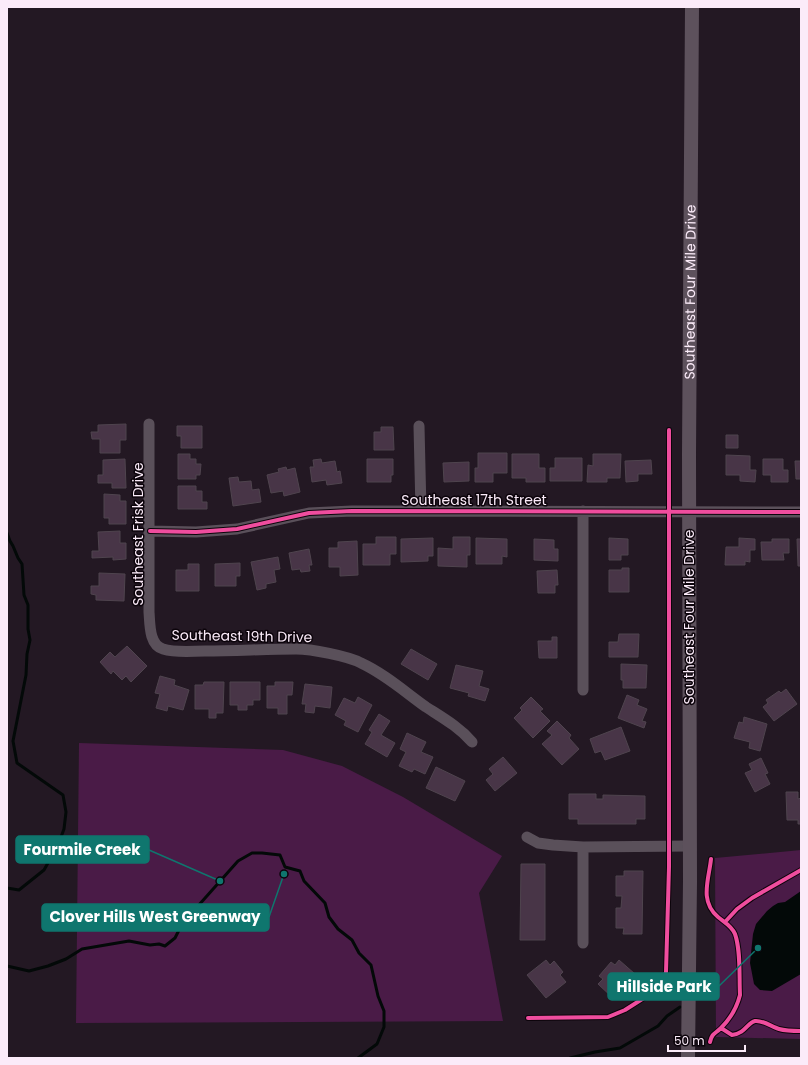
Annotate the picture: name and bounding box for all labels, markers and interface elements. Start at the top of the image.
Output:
street label: Southeast Four Mile Drive [679,204,701,380]
street label: Southeast Frisk Drive [128,462,148,606]
street label: Southeast 17th Street [401,490,547,510]
street label: Southeast Four Mile Drive [679,529,699,704]
street label: Southeast 19th Drive [172,625,313,647]
callout: Fourmile Creek [16,836,149,863]
text: Fourmile Creek [23,839,141,860]
callout: Clover Hills West Greenway [42,904,269,931]
text: Clover Hills West Greenway [49,906,261,927]
callout: Hillside Park [608,973,719,1000]
text: Hillside Park [617,976,712,997]
scale bar [668,1027,745,1053]
text: 50 m [674,1032,705,1049]

